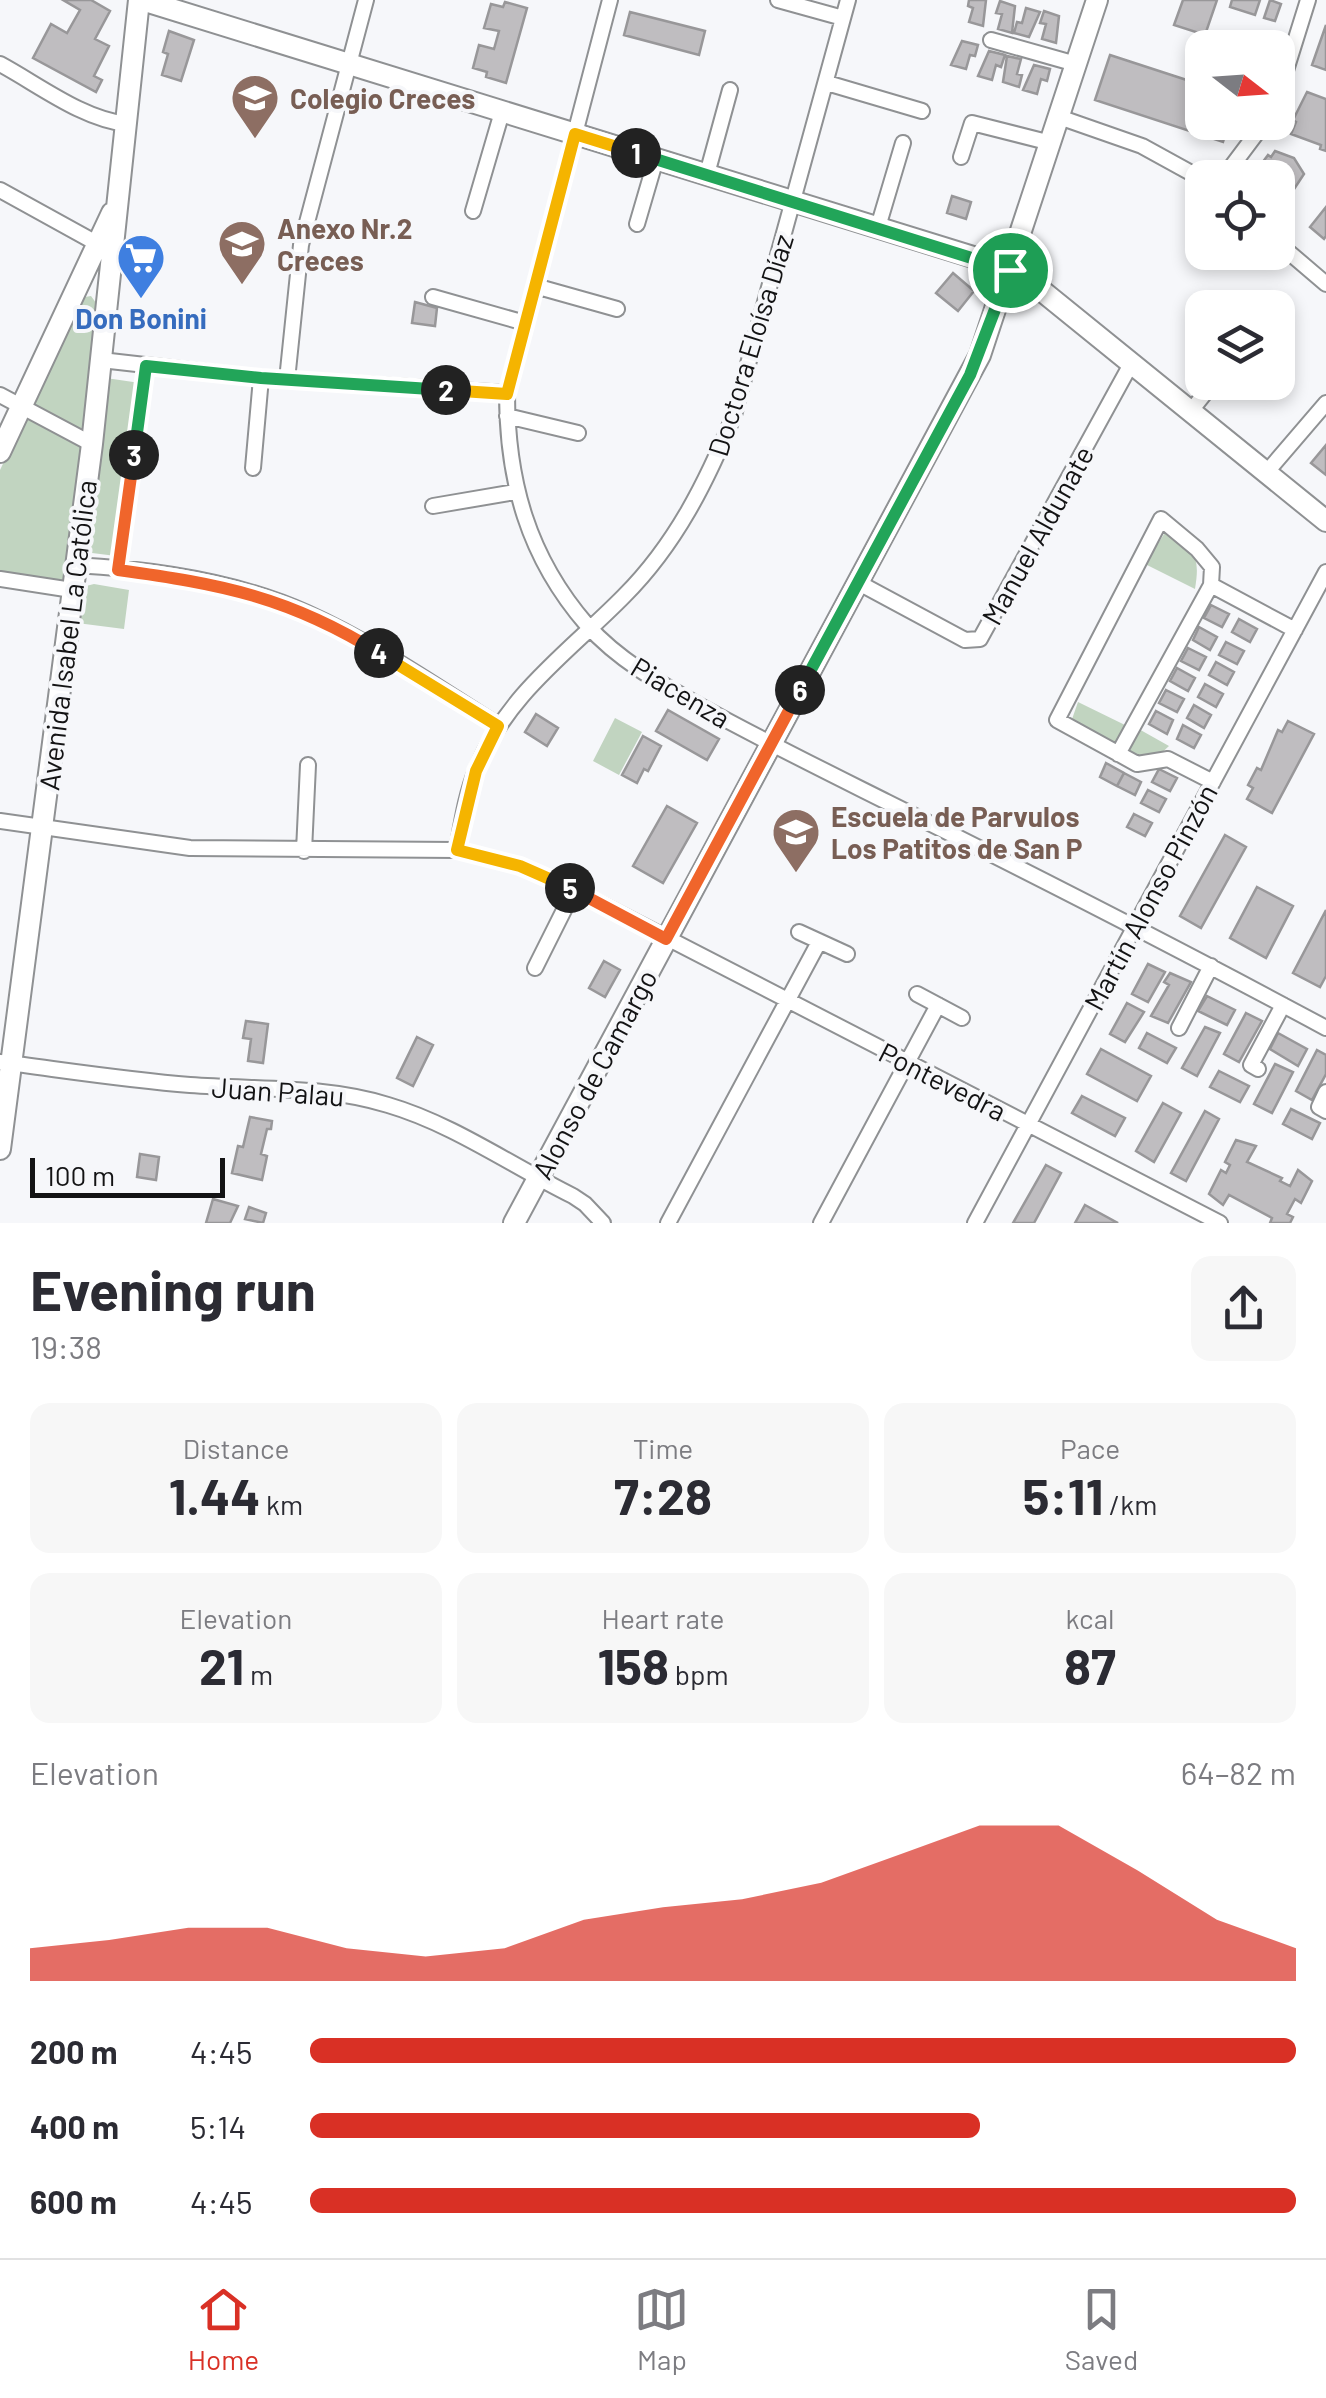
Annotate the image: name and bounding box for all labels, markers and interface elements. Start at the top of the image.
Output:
north arrow [1185,30,1295,140]
map controls [1185,30,1295,400]
school or university icon: Colegio Creces [229,72,281,140]
place label: Colegio Creces [290,81,475,115]
pin: 1 [611,128,661,178]
text: 1 [631,136,641,170]
button: locate [1185,160,1295,270]
place label: Anexo Nr.2 Creces [277,211,412,277]
school or university icon: Anexo Nr.2 Creces [216,218,268,286]
pin [968,228,1053,313]
street label: Doctora Eloísa Díaz [700,230,800,460]
supermarket icon: Don Bonini [115,232,167,300]
icon: arrive [983,243,1038,298]
button: layers [1185,290,1295,400]
place label: Don Bonini [75,301,207,335]
pin: 2 [421,365,471,415]
text: 2 [438,373,454,407]
pin: 3 [109,430,159,480]
text: 3 [126,438,142,472]
street label: Manuel Aldunate [974,440,1100,630]
street label: Avenida Isabel La Católica [31,478,103,792]
pin: 4 [354,628,404,678]
text: 4 [371,636,387,670]
street label: Piacenza [625,649,737,735]
pin: 6 [775,665,825,715]
text: 6 [792,673,808,707]
street label: Martín Alonso Pinzón [1076,778,1224,1016]
place label: Escuela de Parvulos Los Patitos de San P [831,799,1082,865]
school or university icon: Escuela de Parvulos Los Patitos de San P [770,806,822,874]
pin: 5 [545,863,595,913]
text: 5 [562,871,578,905]
street label: Alonso de Camargo [524,963,664,1185]
street label: Pontevedra [874,1034,1012,1128]
street label: Juan Palau [211,1069,345,1113]
scale bar [30,1153,225,1198]
text: 100 m [45,1158,115,1192]
text: Evening run [30,1256,316,1322]
button: share [1191,1256,1296,1361]
text: 19:38 [30,1327,102,1365]
text: Distance [183,1431,289,1465]
text: Time [633,1431,693,1465]
text: Pace [1060,1431,1120,1465]
text: 1.44 [169,1465,260,1525]
text: 7:28 [614,1465,712,1525]
text: 5:11 [1023,1465,1103,1525]
text: km [260,1487,303,1521]
text: /km [1103,1487,1157,1521]
text: Elevation [180,1601,292,1635]
text: Heart rate [602,1601,724,1635]
text: kcal [1066,1601,1114,1635]
text: 21 [199,1635,244,1695]
text: 158 [597,1635,669,1695]
text: 87 [1064,1635,1116,1695]
text: m [244,1657,273,1691]
text: bpm [669,1657,729,1691]
text: Elevation [30,1753,159,1791]
text: 64–82 m [1181,1753,1296,1791]
text: 200 m [30,2032,118,2070]
text: 4:45 [190,2032,253,2070]
text: 400 m [30,2107,119,2145]
text: 5:14 [190,2107,246,2145]
text: 600 m [30,2182,117,2220]
text: 4:45 [190,2182,253,2220]
tab: Home [188,2282,259,2376]
tab: Map [634,2282,689,2376]
tab: Saved [1065,2282,1138,2376]

